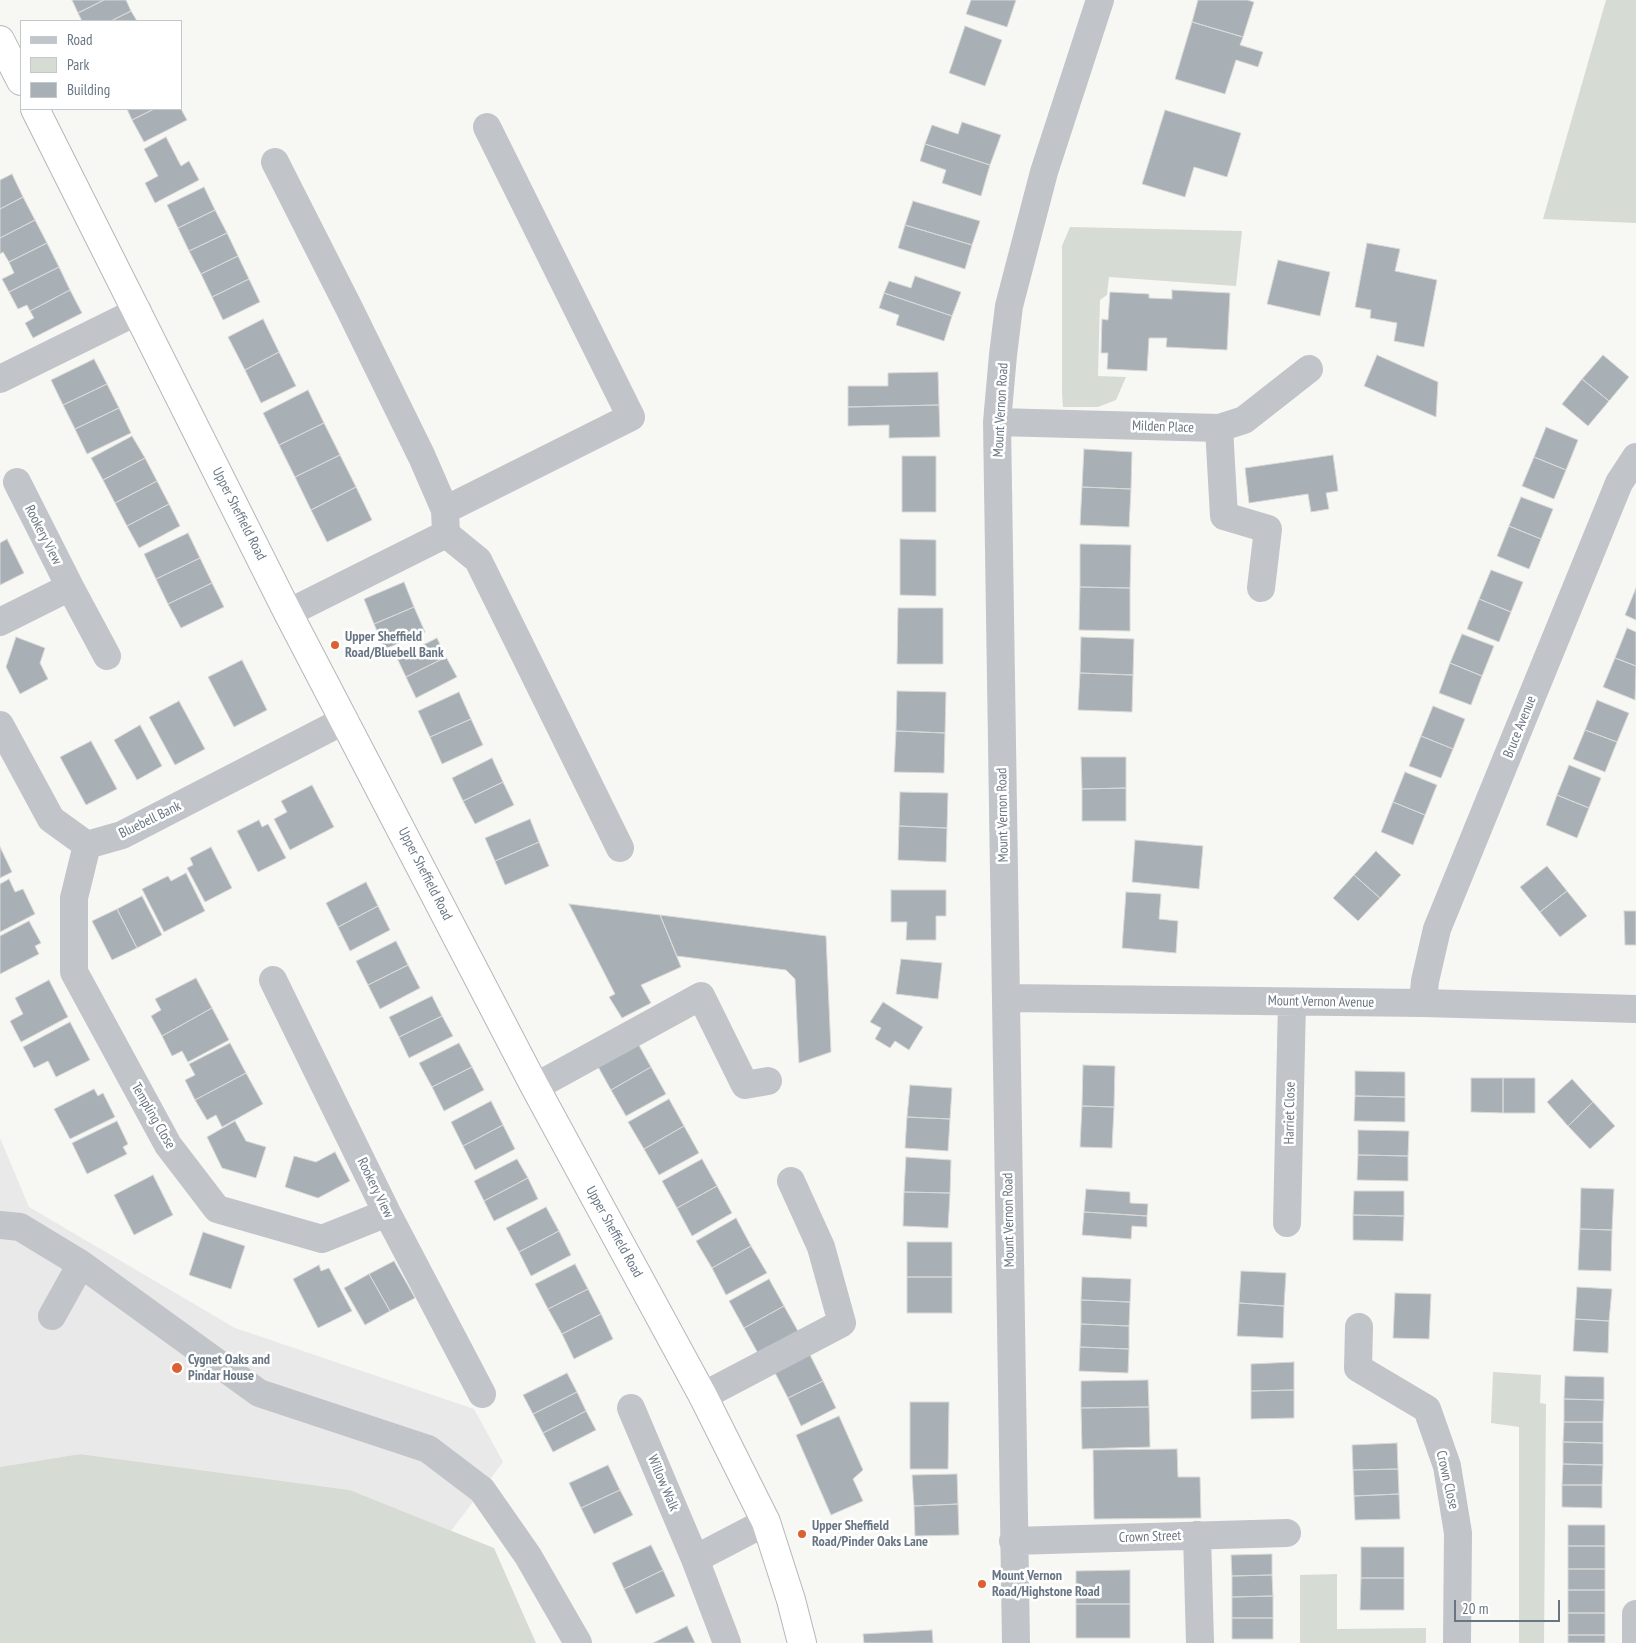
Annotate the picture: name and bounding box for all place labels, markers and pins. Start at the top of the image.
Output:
place label: Upper Sheffield Road/Bluebell Bank [345,629,444,662]
marker: Upper Sheffield Road/Bluebell Bank [329,639,341,651]
place label: Cygnet Oaks and Pindar House [188,1352,270,1384]
marker: Cygnet Oaks and Pindar House [170,1361,184,1375]
place label: Upper Sheffield Road/Pinder Oaks Lane [812,1518,928,1550]
marker: Upper Sheffield Road/Pinder Oaks Lane [796,1528,808,1540]
place label: Mount Vernon Road/Highstone Road [992,1568,1100,1600]
marker: Mount Vernon Road/Highstone Road [976,1578,988,1590]

